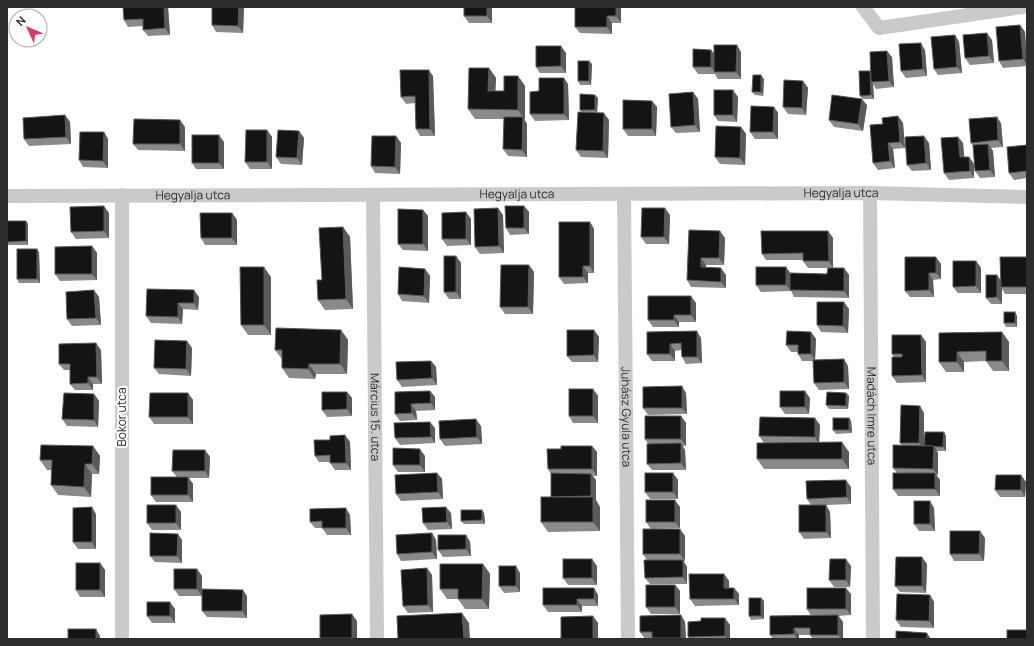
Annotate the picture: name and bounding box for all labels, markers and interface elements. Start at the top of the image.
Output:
north arrow [8,8,48,48]
text: N [12,13,29,29]
street label: Hegyalja utca [803,184,879,201]
street label: Hegyalja utca [479,185,555,202]
street label: Hegyalja utca [155,186,231,203]
street label: Juhász Gyula utca [618,367,635,467]
street label: Madách Imre utca [863,367,881,465]
street label: Március 15. utca [367,373,384,461]
street label: Bokor utca [113,387,130,447]

